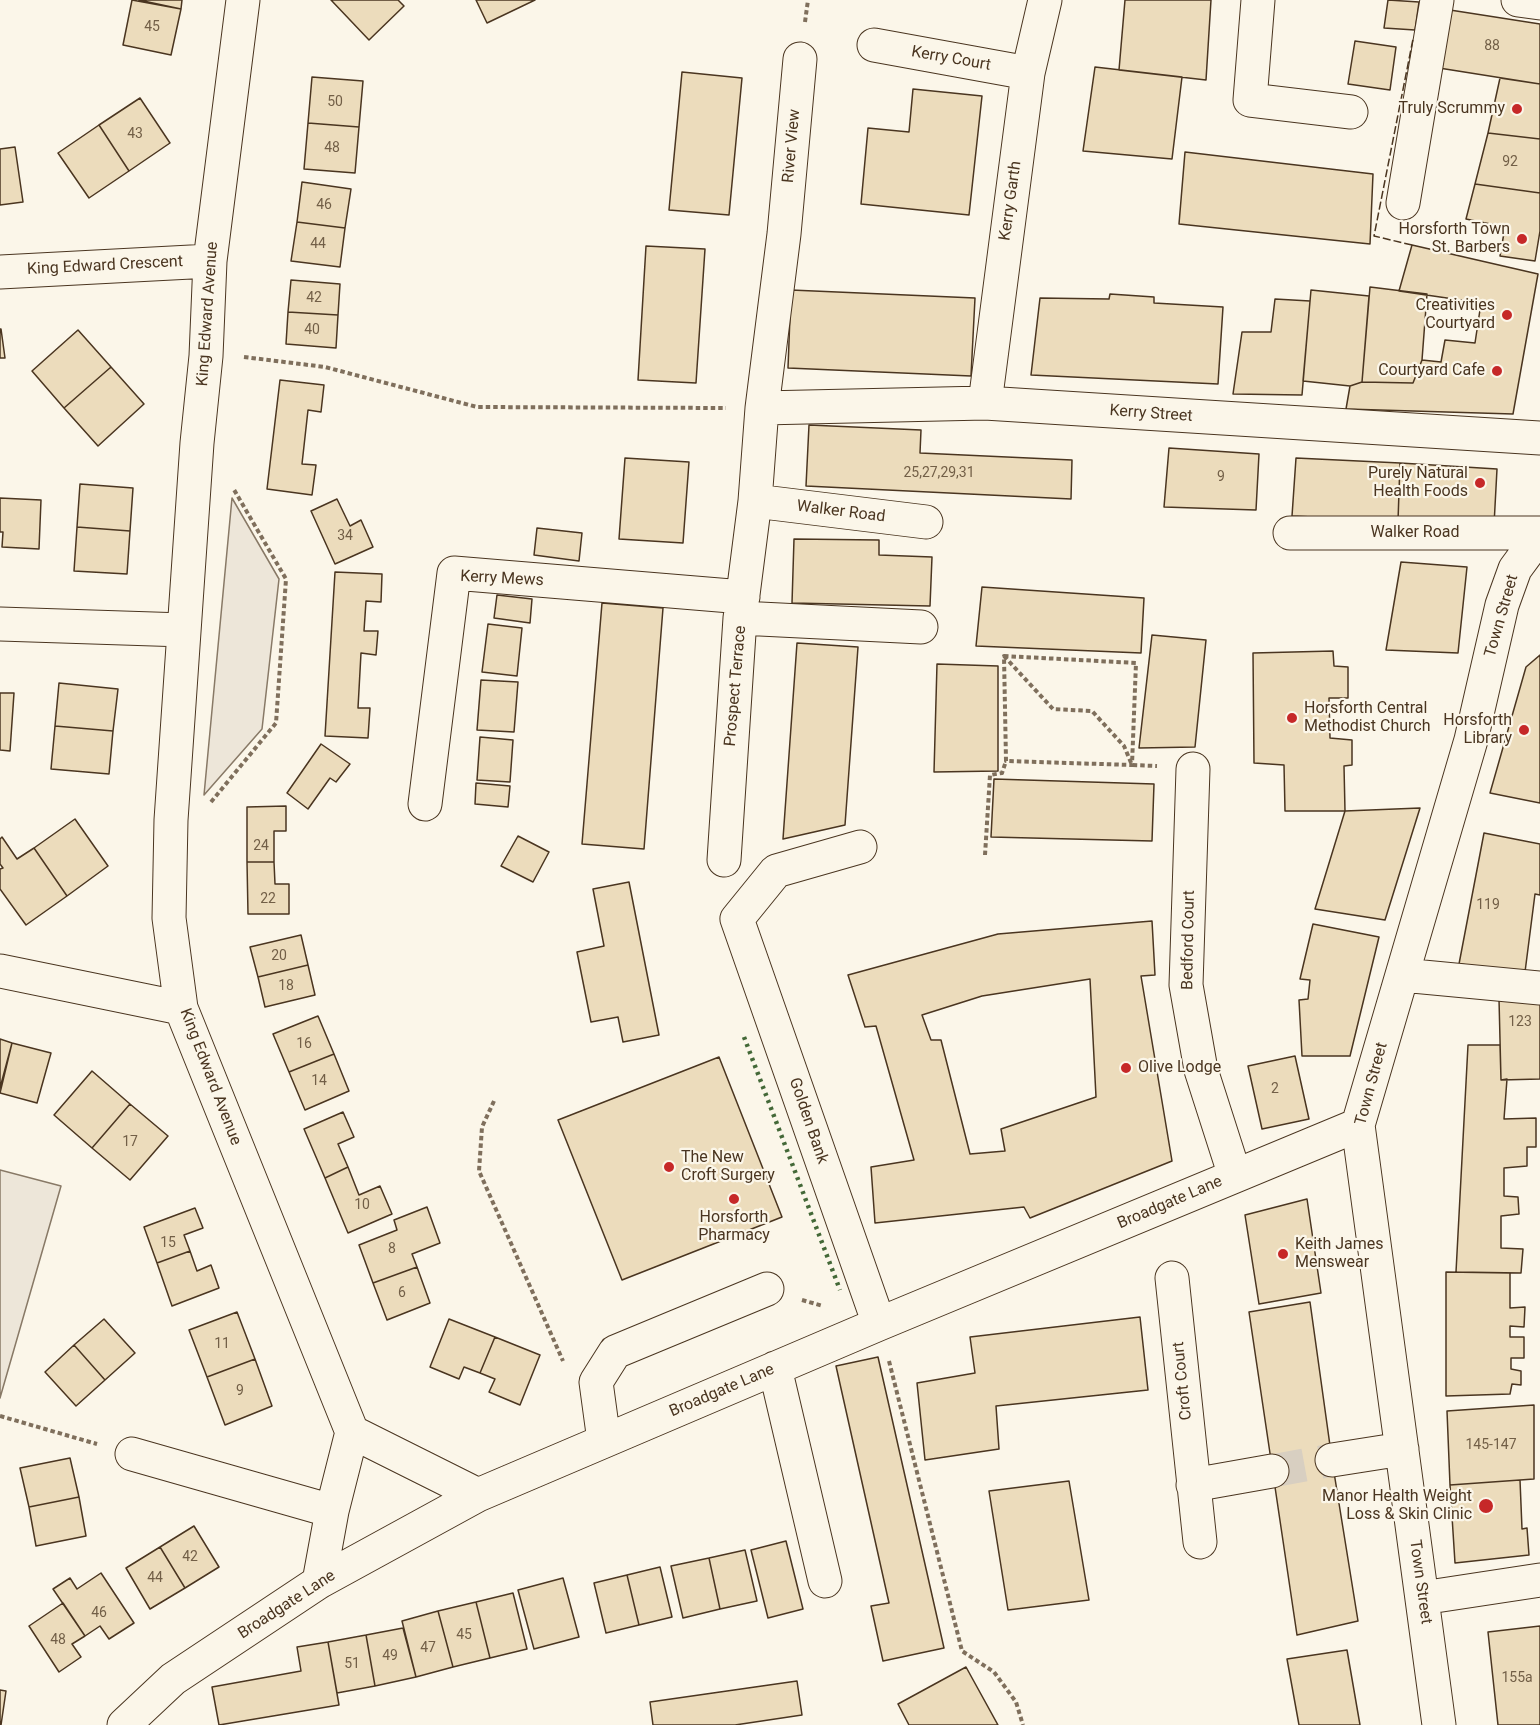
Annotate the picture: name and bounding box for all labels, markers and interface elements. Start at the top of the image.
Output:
house number: 45 [144,19,160,35]
house number: 88 [1484,38,1500,54]
street label: Kerry Court [910,43,992,75]
house number: 50 [327,94,343,110]
place label: Truly Scrummy [1399,99,1505,119]
marker: Truly Scrummy [1510,102,1524,116]
street label: River View [779,108,805,184]
house number: 43 [127,126,143,142]
house number: 48 [324,140,340,156]
house number: 92 [1502,154,1518,170]
street label: Kerry Garth [996,160,1026,242]
house number: 46 [316,197,332,213]
place label: Horsforth Town St. Barbers [1399,220,1510,258]
marker: Horsforth Town St. Barbers [1515,232,1529,246]
house number: 44 [310,236,326,252]
street label: King Edward Avenue [193,241,223,387]
street label: King Edward Crescent [27,252,183,280]
house number: 42 [306,290,322,306]
place label: Creativities Courtyard [1415,296,1495,334]
marker: Creativities Courtyard [1500,308,1514,322]
house number: 40 [304,322,320,338]
place label: Courtyard Cafe [1378,361,1485,381]
marker: Courtyard Cafe [1490,364,1504,378]
street label: Kerry Street [1109,402,1193,426]
place label: Purely Natural Health Foods [1368,464,1468,502]
house number: 25,27,29,31 [903,465,975,481]
house number: 9 [1217,469,1225,485]
marker: Purely Natural Health Foods [1473,476,1487,490]
street label: Walker Road [796,497,886,527]
street label: Walker Road [1370,523,1460,543]
house number: 34 [337,528,353,544]
street label: Kerry Mews [460,567,544,591]
street label: Town Street [1481,573,1523,659]
street label: Prospect Terrace [721,625,751,747]
place label: Horsforth Central Methodist Church [1304,699,1431,737]
marker: Horsforth Central Methodist Church [1285,711,1299,725]
place label: Horsforth Library [1443,711,1512,749]
marker: Horsforth Library [1517,723,1531,737]
house number: 24 [253,838,269,854]
street label: Bedford Court [1179,890,1199,990]
house number: 22 [260,891,276,907]
house number: 119 [1476,897,1500,913]
house number: 20 [271,948,287,964]
house number: 18 [278,978,294,994]
street label: King Edward Avenue [175,1006,245,1148]
house number: 123 [1508,1014,1532,1030]
house number: 16 [296,1036,312,1052]
street label: Town Street [1352,1040,1392,1128]
place label: Olive Lodge [1138,1058,1221,1078]
marker: Olive Lodge [1119,1061,1133,1075]
house number: 14 [311,1073,327,1089]
street label: Golden Bank [784,1075,832,1167]
house number: 2 [1271,1081,1279,1097]
house number: 17 [122,1134,138,1150]
place label: The New Croft Surgery [681,1148,775,1186]
marker: The New Croft Surgery [662,1160,676,1174]
street label: Broadgate Lane [1115,1172,1225,1234]
marker: Horsforth Pharmacy [727,1192,741,1206]
house number: 10 [354,1197,370,1213]
place label: Horsforth Pharmacy [698,1208,770,1246]
house number: 15 [160,1235,176,1251]
place label: Keith James Menswear [1295,1235,1384,1273]
house number: 8 [388,1241,396,1257]
marker: Keith James Menswear [1276,1247,1290,1261]
house number: 6 [398,1285,406,1301]
house number: 11 [214,1336,230,1352]
street label: Croft Court [1169,1341,1197,1421]
street label: Broadgate Lane [667,1360,777,1422]
house number: 9 [236,1383,244,1399]
house number: 145-147 [1465,1437,1517,1453]
place label: Manor Health Weight Loss & Skin Clinic [1322,1487,1472,1525]
marker: Manor Health Weight Loss & Skin Clinic [1477,1497,1495,1515]
street label: Town Street [1405,1539,1435,1625]
house number: 42 [182,1549,198,1565]
street label: Broadgate Lane [235,1566,339,1644]
house number: 44 [147,1570,163,1586]
house number: 46 [91,1605,107,1621]
house number: 45 [456,1627,472,1643]
house number: 48 [50,1632,66,1648]
house number: 47 [420,1640,436,1656]
house number: 49 [382,1648,398,1664]
house number: 51 [344,1656,360,1672]
house number: 155a [1501,1670,1533,1686]

